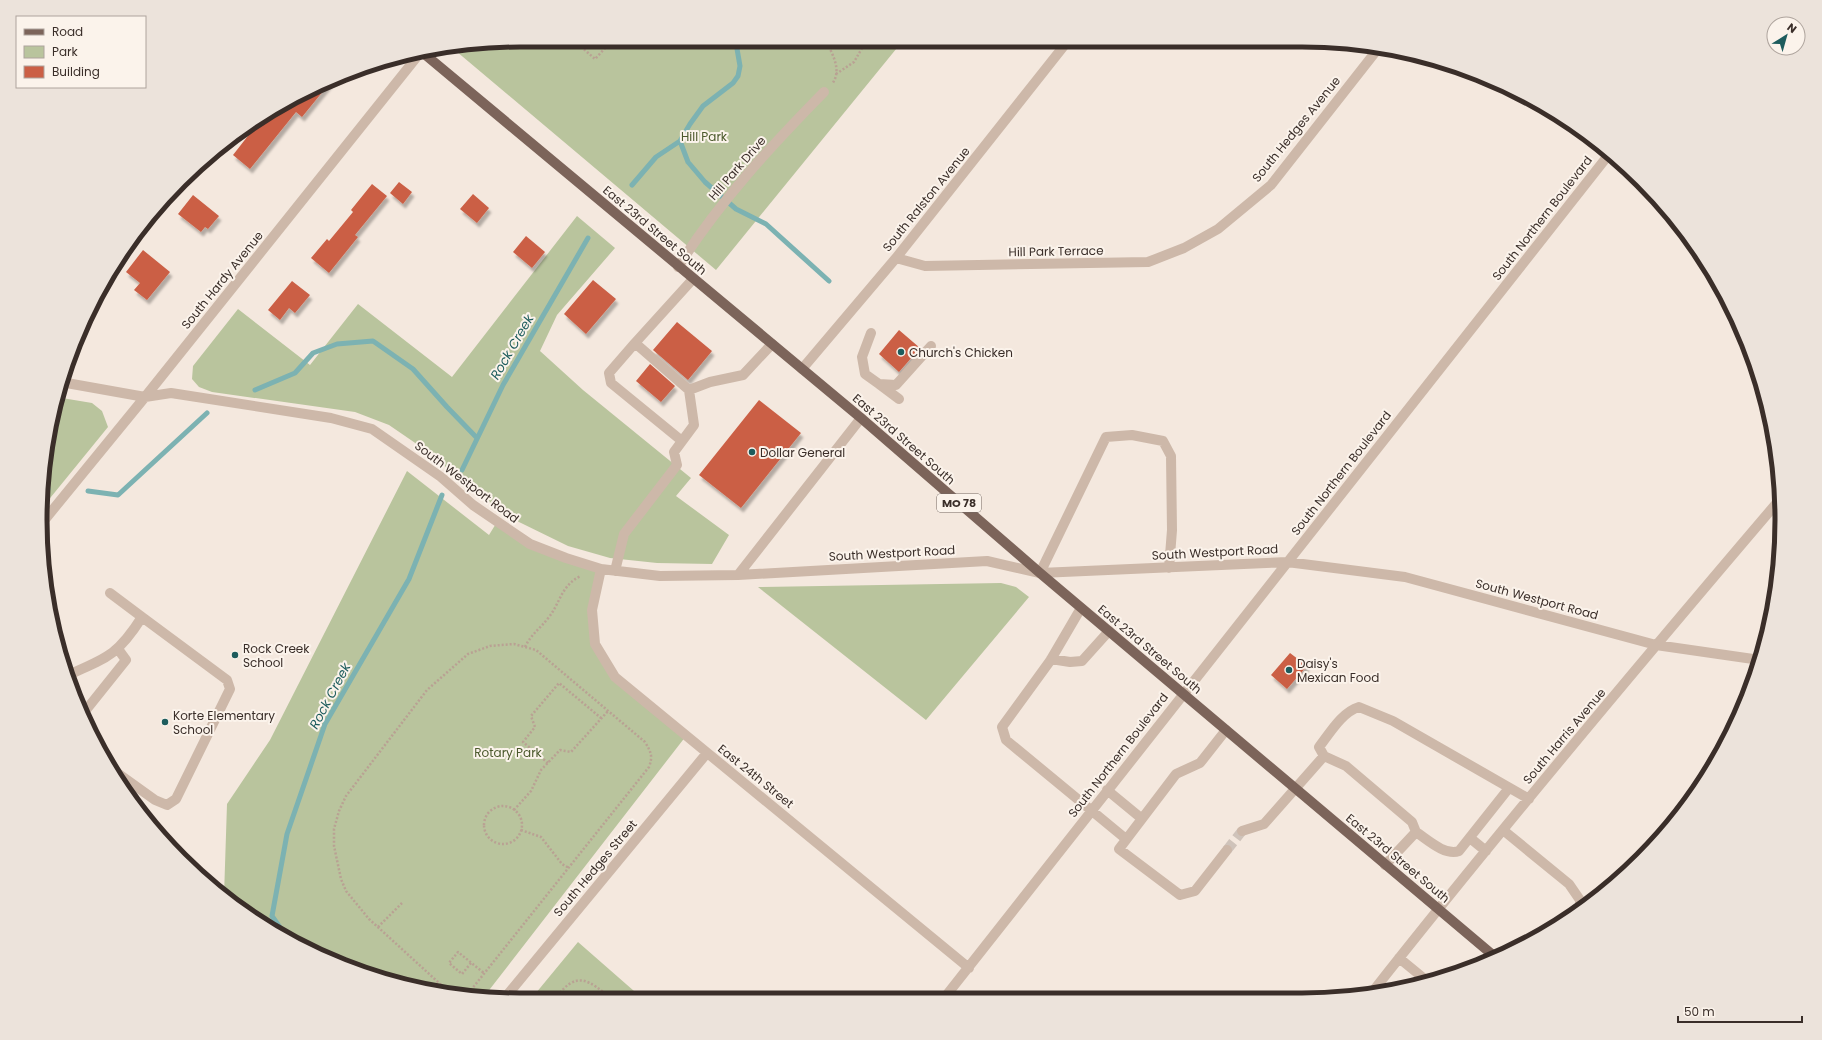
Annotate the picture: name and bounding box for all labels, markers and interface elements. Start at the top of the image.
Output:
legend [16,16,146,88]
north arrow [1766,16,1806,56]
text: N [1784,19,1800,37]
text: Road [52,23,83,40]
text: Park [52,43,79,60]
text: Building [52,63,100,80]
street label: South Hedges Avenue [1248,73,1344,185]
park label: Hill Park [681,128,728,145]
street label: Hill Park Drive [705,132,769,204]
street label: South Ralston Avenue [878,143,974,255]
street label: South Northern Boulevard [1488,152,1596,284]
street label: East 23rd Street South [599,181,711,279]
street label: South Hardy Avenue [177,227,267,333]
street label: Hill Park Terrace [1008,242,1104,260]
water label: Rock Creek [486,310,539,383]
place label: Church's Chicken [909,344,1013,361]
marker: Church's Chicken [896,347,906,357]
street label: East 23rd Street South [849,390,959,488]
street label: South Northern Boulevard [1287,407,1395,539]
street label: South Westport Road [411,437,523,527]
place label: Dollar General [760,444,845,461]
marker: Dollar General [747,447,757,457]
road number: MO 78 [937,494,981,512]
street label: South Westport Road [1151,540,1279,564]
street label: South Westport Road [828,541,956,565]
street label: South Westport Road [1474,574,1600,624]
street label: East 23rd Street South [1094,600,1206,698]
place label: Rock Creek School [243,640,310,671]
marker: Rock Creek School [230,650,240,660]
place label: Daisy's Mexican Food [1297,655,1379,686]
water label: Rock Creek [305,658,356,732]
marker: Daisy's Mexican Food [1284,665,1294,675]
street label: South Harris Avenue [1519,684,1609,788]
street label: South Northern Boulevard [1064,689,1172,821]
place label: Korte Elementary School [173,707,275,738]
marker: Korte Elementary School [160,717,170,727]
street label: East 24th Street [715,740,797,812]
park label: Rotary Park [474,744,543,761]
street label: East 23rd Street South [1342,809,1454,907]
street label: South Hedges Street [549,816,641,920]
scale bar [1678,998,1802,1024]
text: 50 m [1684,1003,1715,1020]

